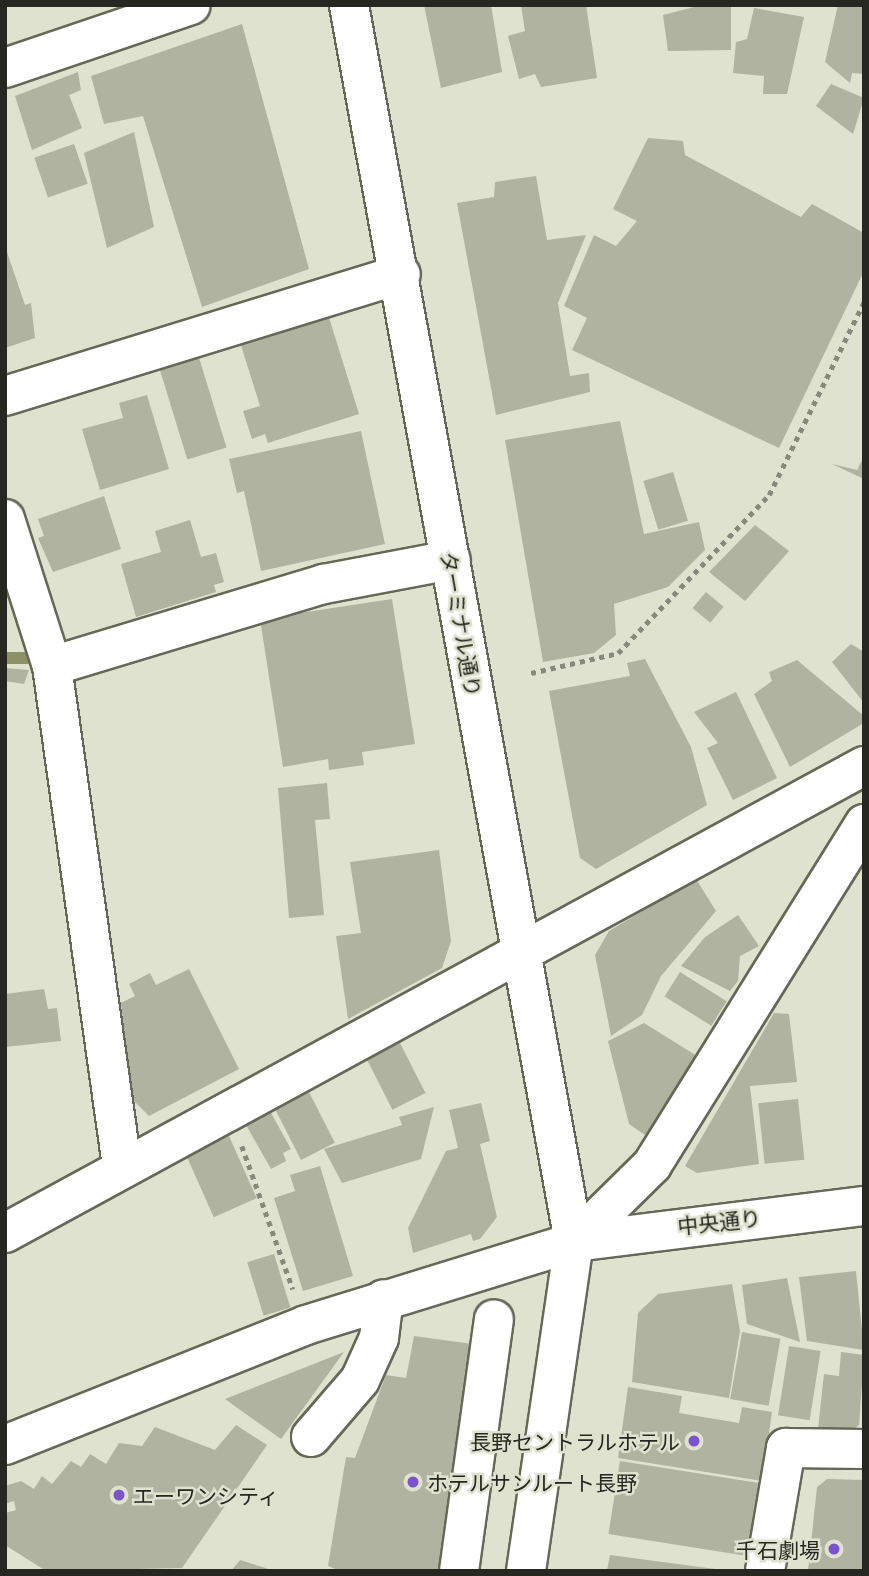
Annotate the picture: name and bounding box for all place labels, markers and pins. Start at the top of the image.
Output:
place label: 長野セントラルホテル [470,1428,680,1454]
marker: 長野セントラルホテル [686,1433,702,1449]
place label: ホテルサンルート長野 [427,1469,637,1495]
marker: ホテルサンルート長野 [405,1474,421,1490]
place label: エーワンシティ [133,1482,280,1508]
marker: エーワンシティ [111,1487,127,1503]
place label: 千石劇場 [736,1536,820,1562]
marker: 千石劇場 [826,1541,842,1557]

